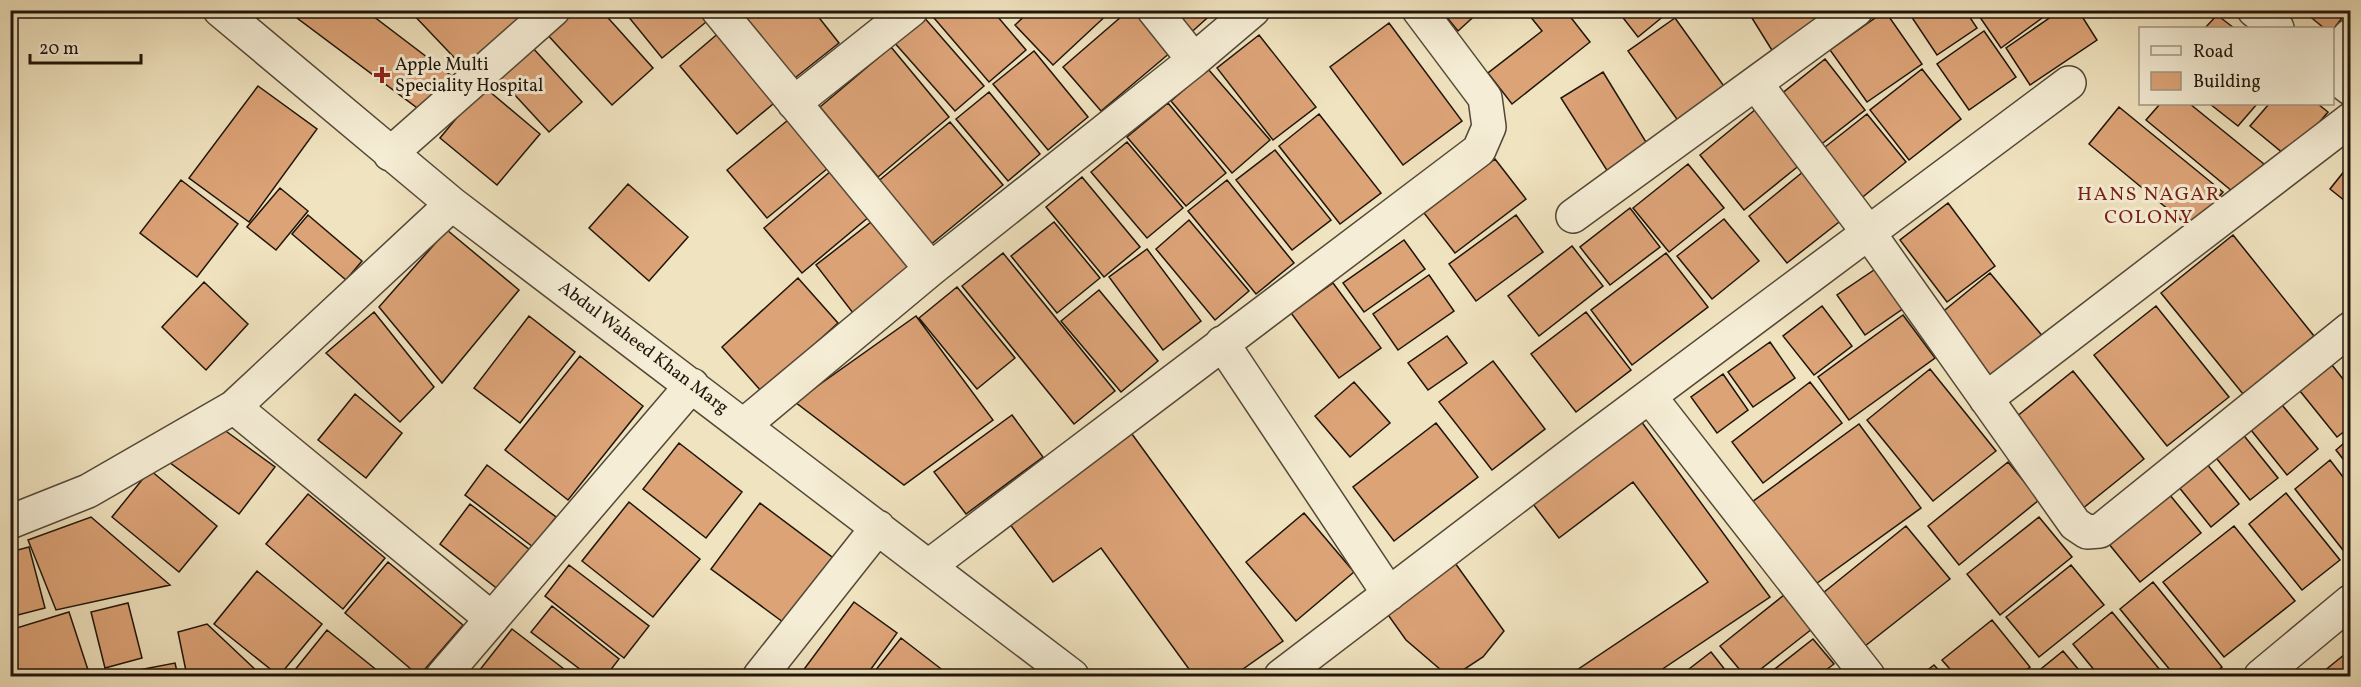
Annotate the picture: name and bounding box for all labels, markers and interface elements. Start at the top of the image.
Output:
scale bar [30,27,141,65]
legend [2139,27,2334,105]
text: 20 m [39,37,79,62]
text: Road [2193,40,2234,65]
place label: Apple Multi Speciality Hospital [395,53,543,99]
marker: Apple Multi Speciality Hospital [373,66,391,84]
text: Building [2193,70,2261,95]
district label: HANS NAGAR COLONY [2077,181,2221,232]
street label: Abdul Waheed Khan Marg [553,276,733,420]

